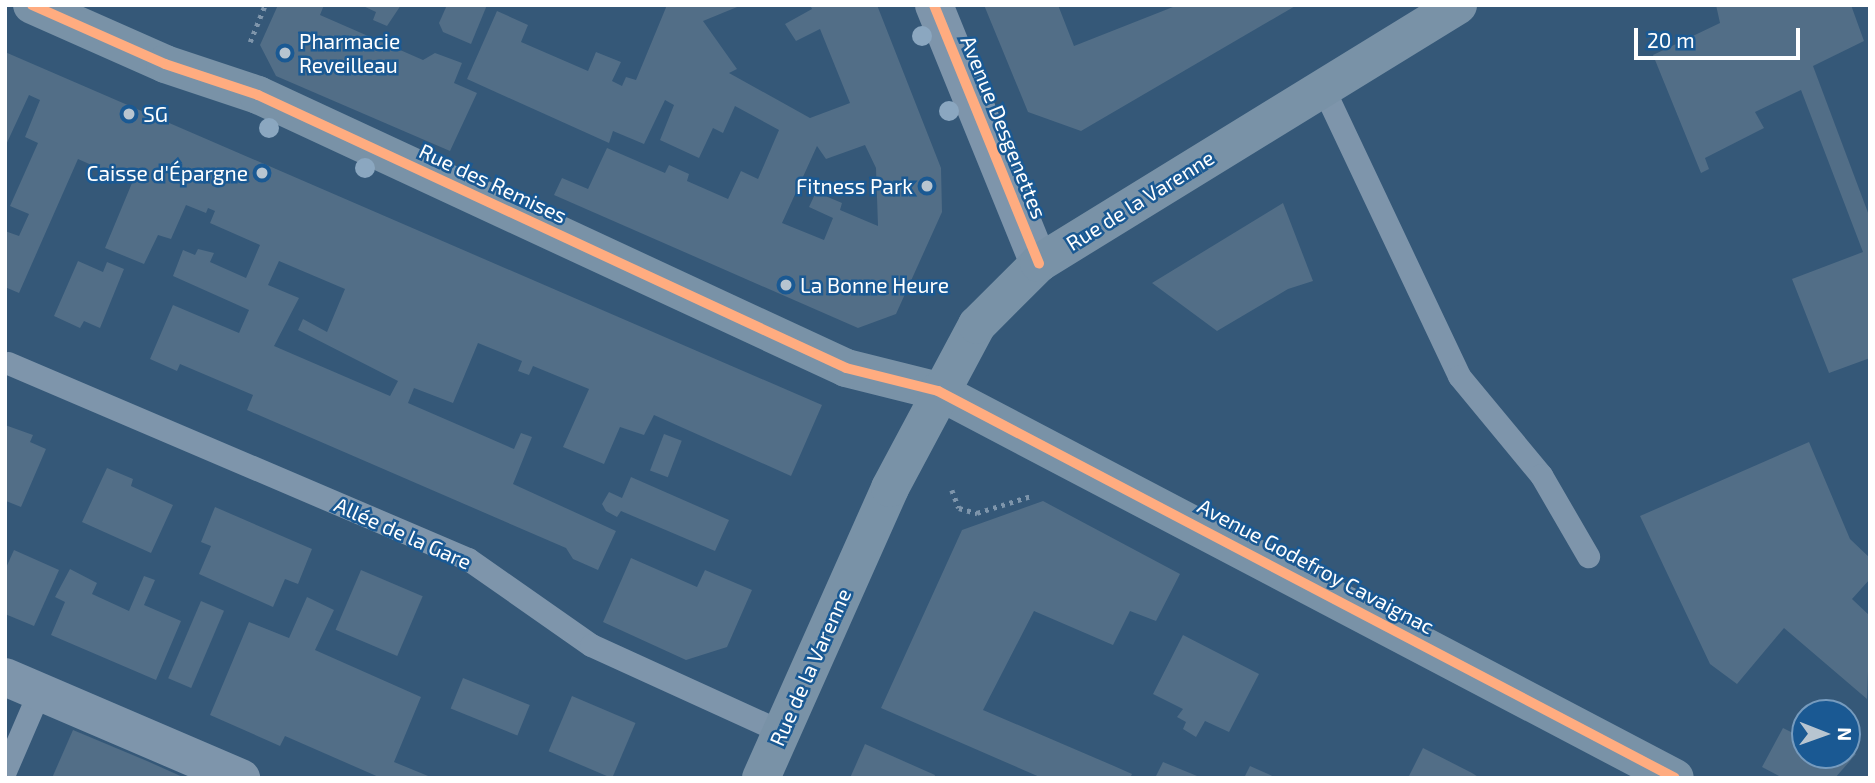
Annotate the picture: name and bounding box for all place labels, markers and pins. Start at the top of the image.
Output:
place label: Pharmacie Reveilleau [299,28,400,78]
marker: Pharmacie Reveilleau [277,45,293,61]
place label: SG [143,101,168,127]
marker: SG [121,106,137,122]
place label: Caisse d'Épargne [87,160,248,186]
marker: Caisse d'Épargne [254,165,270,181]
place label: Fitness Park [796,173,913,199]
marker: Fitness Park [919,178,935,194]
place label: La Bonne Heure [800,272,949,298]
marker: La Bonne Heure [778,277,794,293]

